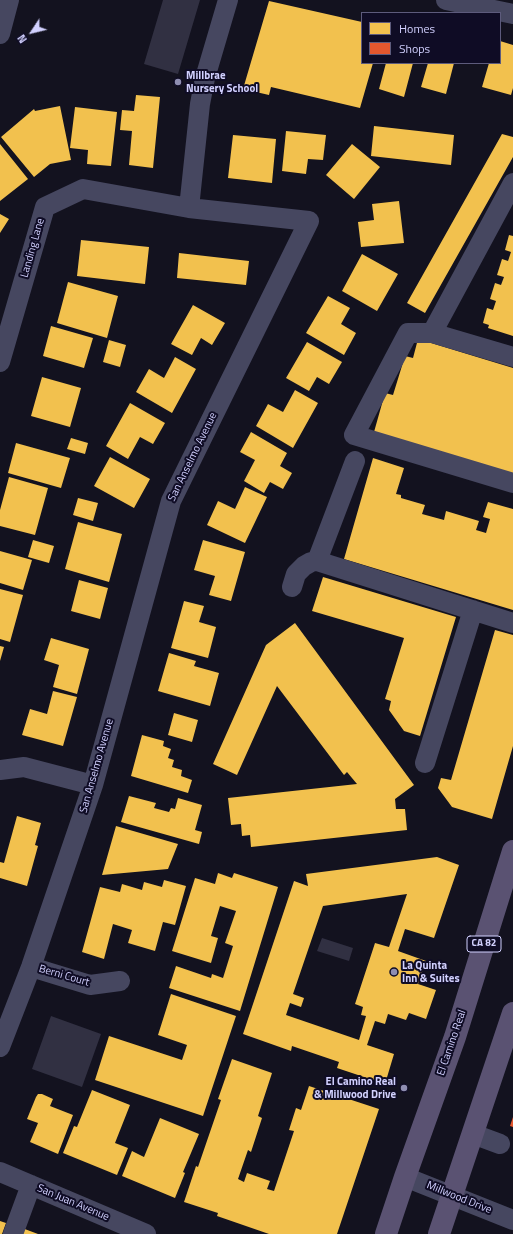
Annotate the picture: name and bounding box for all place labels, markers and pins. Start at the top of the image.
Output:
place label: Millbrae Nursery School [186,69,258,95]
marker: Millbrae Nursery School [173,77,183,87]
place label: La Quinta Inn & Suites [402,959,460,985]
marker: La Quinta Inn & Suites [389,967,399,977]
place label: El Camino Real & Millwood Drive [314,1075,396,1101]
marker: El Camino Real & Millwood Drive [399,1083,409,1093]

